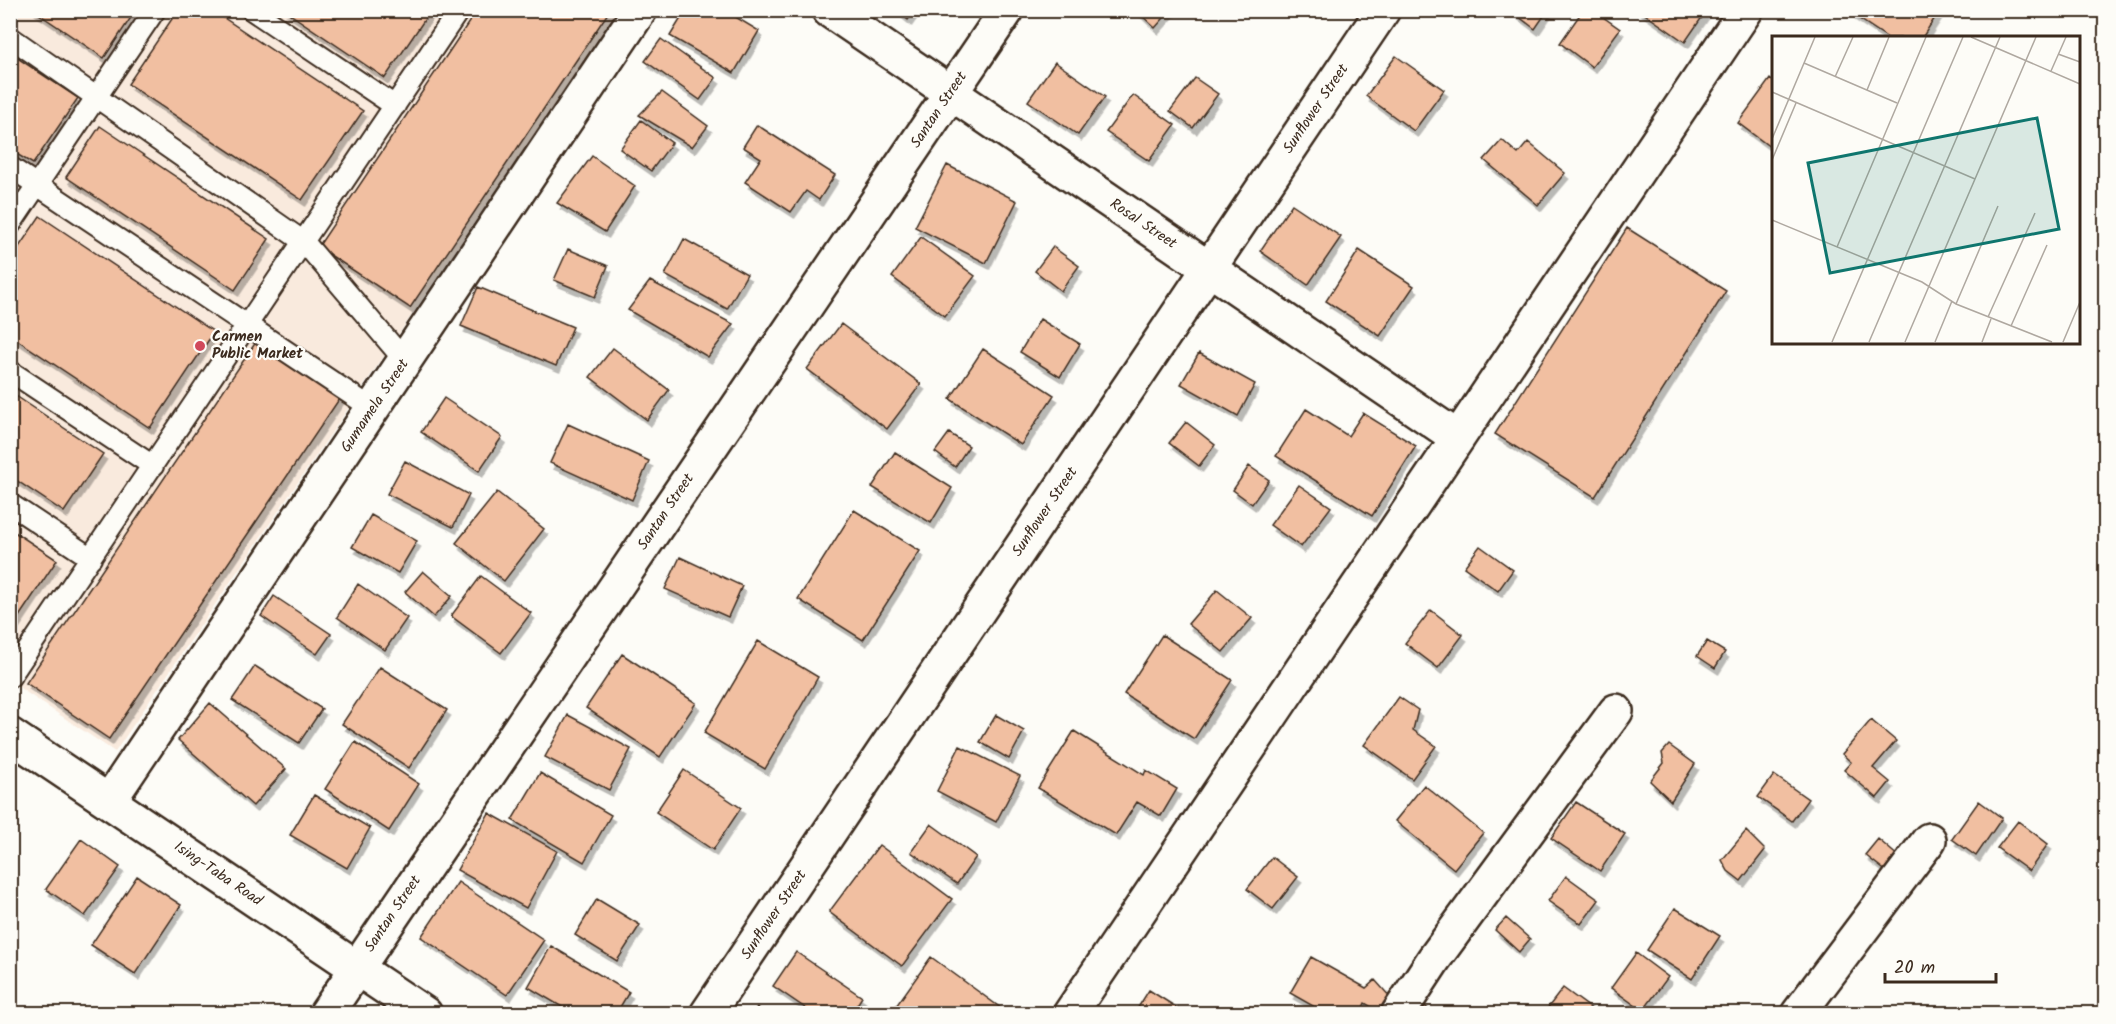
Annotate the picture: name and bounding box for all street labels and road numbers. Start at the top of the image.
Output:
street label: Sunflower Street [1277,59,1355,159]
street label: Santan Street [904,67,974,153]
street label: Rosal Street [1104,193,1182,256]
street label: Gumamela Street [335,354,415,458]
street label: Sunflower Street [1006,462,1084,562]
street label: Santan Street [631,469,701,555]
street label: Ising-Taba Road [169,835,268,913]
street label: Sunflower Street [735,865,813,965]
street label: Santan Street [358,871,428,957]

